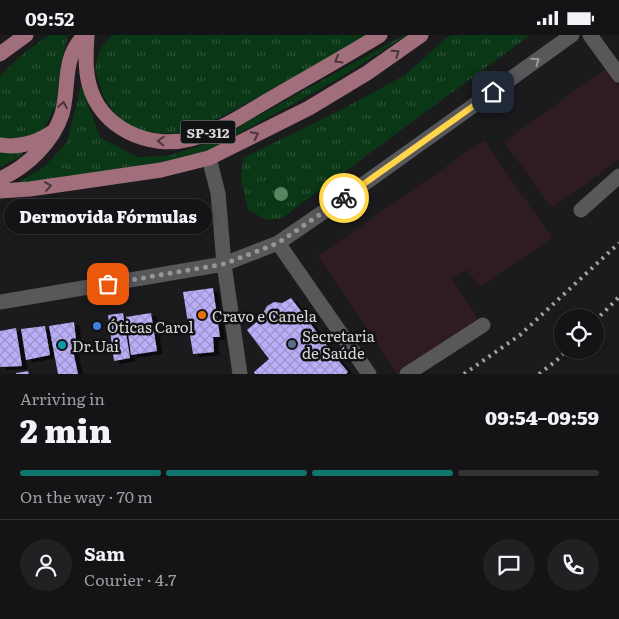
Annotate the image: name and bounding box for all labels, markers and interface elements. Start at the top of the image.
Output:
text: 09:52 [25,4,74,32]
one-way arrow [390,50,399,59]
one-way arrow [335,53,344,63]
one-way arrow [530,58,540,67]
pin [472,71,514,113]
icon: home [479,78,507,106]
one-way arrow [57,101,68,109]
road number: SP-312 [180,120,236,143]
one-way arrow [250,131,259,141]
one-way arrow [157,136,165,147]
courier [319,173,369,223]
one-way arrow [45,181,53,192]
icon: bike [330,184,358,212]
callout: Dermovida Fórmulas [4,199,212,234]
text: Dermovida Fórmulas [19,204,197,228]
pin [87,263,129,305]
icon: bag [94,270,122,298]
place label: Cravo e Canela [212,304,318,327]
marker: Cravo e Canela [196,309,208,321]
map controls [554,309,604,359]
button: locate [554,309,604,359]
place label: Óticas Carol [107,315,193,338]
marker: Óticas Carol [91,320,103,332]
place label: Secretaria de Saúde [302,324,376,364]
place label: Dr.Uai [72,334,119,357]
marker: Secretaria de Saúde [286,338,298,350]
marker: Dr.Uai [56,339,68,351]
text: Arriving in [20,386,105,410]
text: 09:54–09:59 [485,403,599,431]
text: 2 min [20,405,112,453]
text: On the way · 70 m [20,484,153,508]
button: person [20,539,72,591]
text: Sam [84,539,125,567]
button: chat [483,539,535,591]
button: phone [547,539,599,591]
text: Courier · 4.7 [84,567,176,591]

